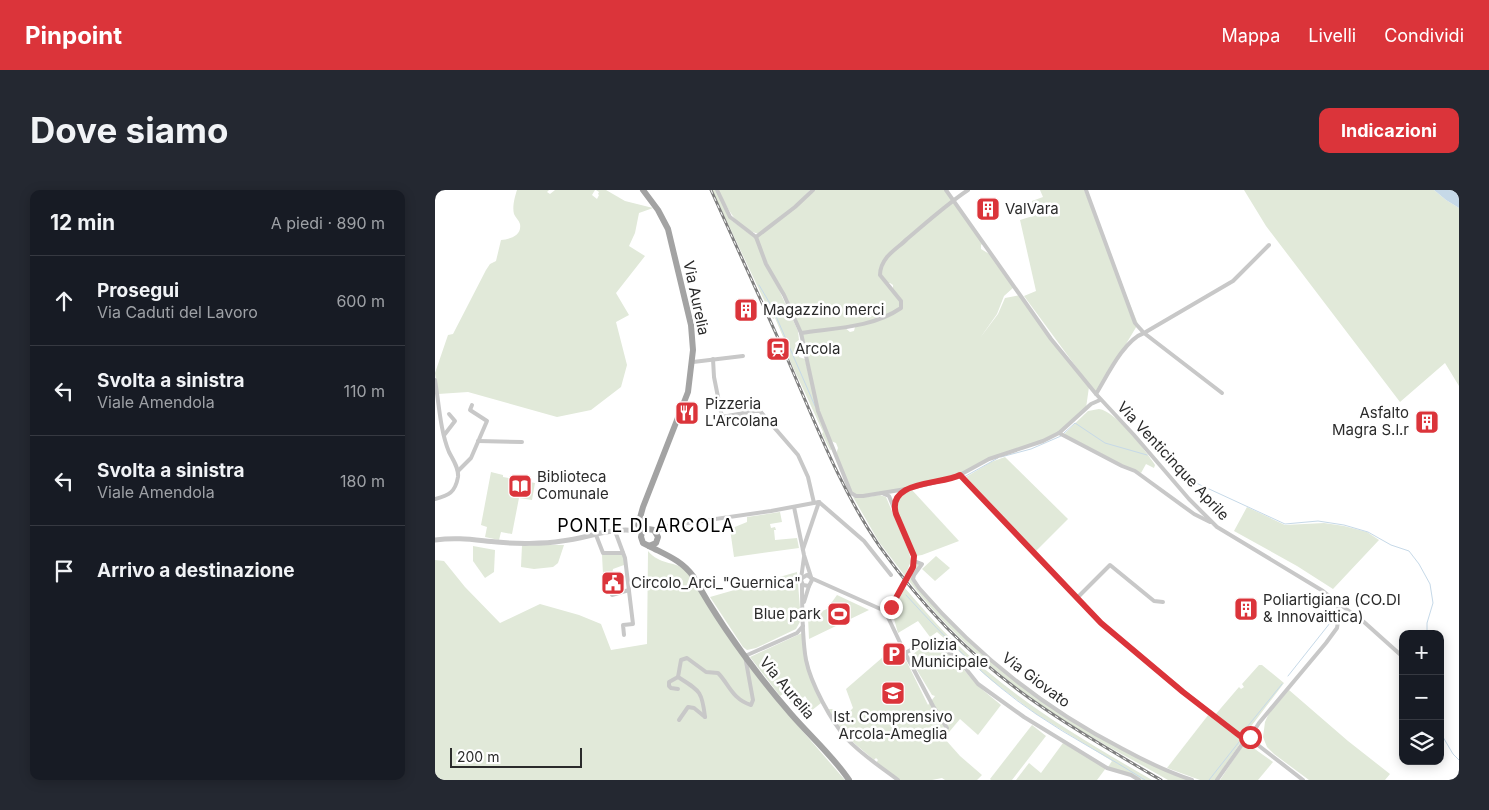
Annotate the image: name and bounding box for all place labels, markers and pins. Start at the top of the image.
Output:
building icon: ValVara [975,196,1001,222]
place label: ValVara [1005,199,1059,218]
building icon: Magazzino merci [733,297,759,323]
place label: Magazzino merci [763,300,884,319]
station icon: Arcola [765,336,791,362]
place label: Arcola [795,339,840,358]
place label: Pizzeria L'Arcolana [705,394,778,430]
restaurant icon: Pizzeria L'Arcolana [674,400,700,426]
place label: Asfalto Magra S.l.r [1332,403,1409,439]
building icon: Asfalto Magra S.l.r [1414,409,1440,435]
place label: Biblioteca Comunale [537,467,609,503]
library icon: Biblioteca Comunale [507,473,533,499]
public building icon: Circolo_Arci_"Guernica" [600,570,626,596]
place label: Circolo_Arci_"Guernica" [631,573,801,592]
place label: Poliartigiana (CO.DI & Innovaittica) [1263,590,1401,626]
building icon: Poliartigiana (CO.DI & Innovaittica) [1233,596,1259,622]
sports icon: Blue park [826,601,852,627]
place label: Blue park [754,604,822,623]
place label: Polizia Municipale [911,635,988,671]
parking icon: Polizia Municipale [881,641,907,667]
school or university icon: Ist. Comprensivo Arcola-Ameglia [880,680,906,706]
place label: Ist. Comprensivo Arcola-Ameglia [833,707,953,743]

